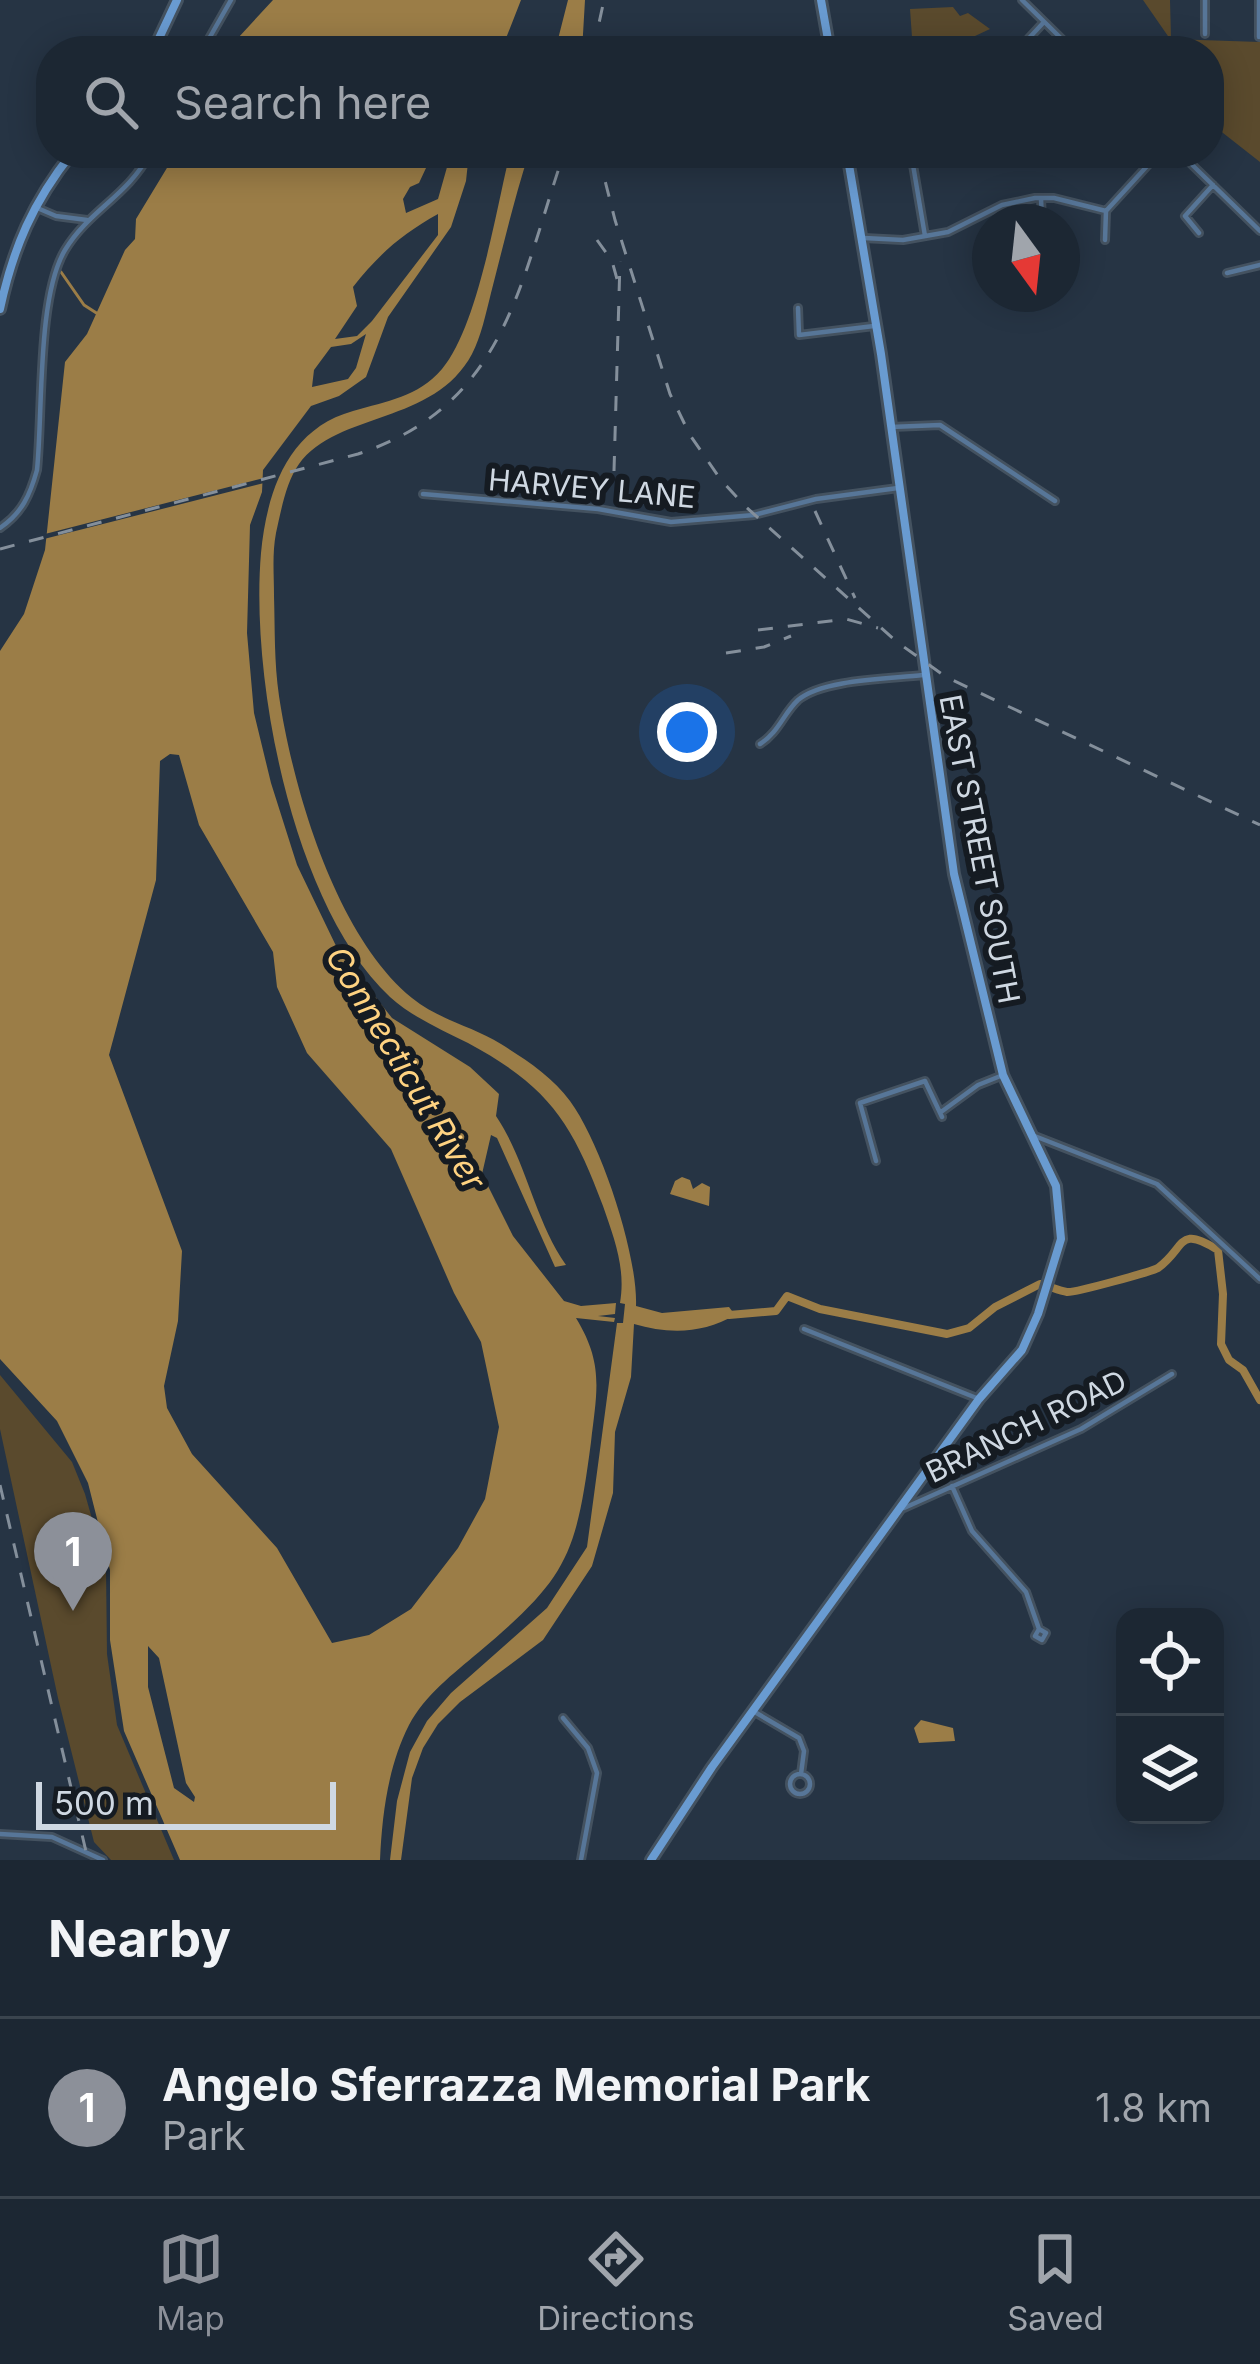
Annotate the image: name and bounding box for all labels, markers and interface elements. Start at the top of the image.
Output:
search box [36,36,1224,168]
icon: search [78,69,144,135]
text: Search here [174,75,431,130]
north arrow [972,204,1080,312]
street label: HARVEY LANE [487,461,697,515]
street label: EAST STREET SOUTH [932,692,1028,1006]
your location [657,702,717,762]
water label: Connecticut River [318,939,495,1198]
street label: BRANCH ROAD [920,1362,1132,1490]
pin: 1 [34,1512,112,1611]
map controls [1116,1608,1224,1824]
button: locate [1116,1608,1224,1716]
button: layers [1116,1716,1224,1824]
scale bar [36,1776,336,1829]
text: 500 m [54,1783,154,1823]
text: Nearby [48,1908,231,1969]
text: Angelo Sferrazza Memorial Park [162,2057,870,2112]
text: 1 [79,2084,95,2131]
text: 1.8 km [1095,2084,1212,2131]
text: Park [162,2112,246,2159]
tab: Map [156,2226,225,2338]
tab: Directions [537,2226,695,2338]
tab: Saved [1007,2226,1104,2338]

